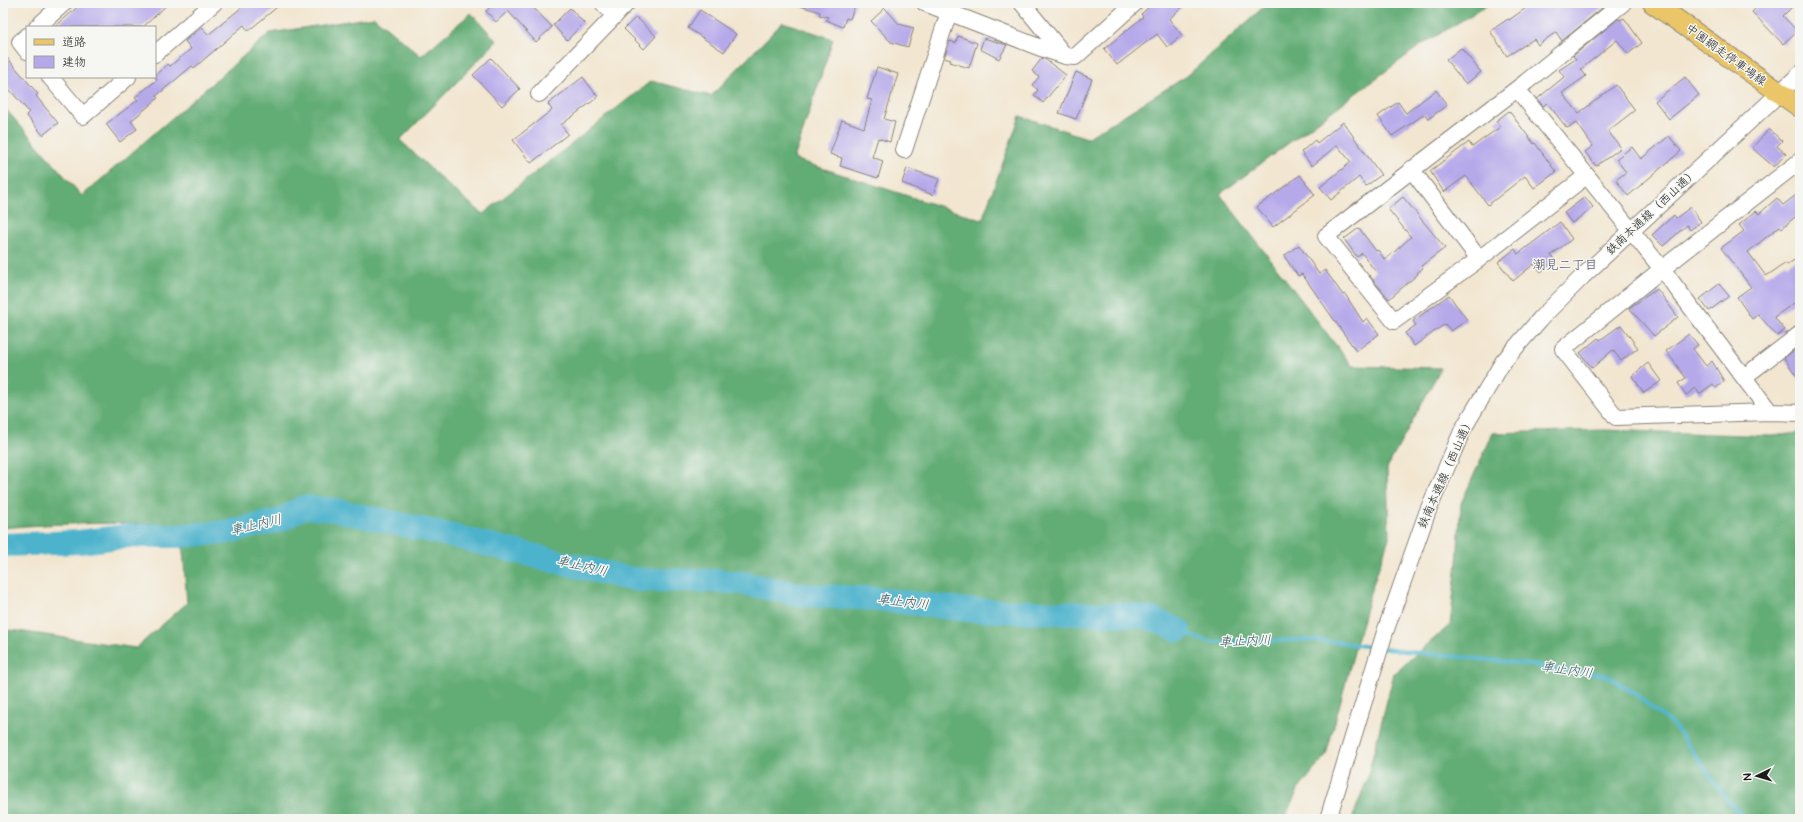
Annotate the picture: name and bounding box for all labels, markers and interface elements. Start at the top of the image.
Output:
street label: 中園網走停車場線 [1682,20,1770,90]
legend [26,26,156,78]
text: 道路 [62,34,86,51]
text: 建物 [62,54,86,71]
street label: 鉄南本通線（西山通） [1602,165,1702,259]
district label: 潮見二丁目 [1532,256,1598,274]
street label: 鉄南本通線（西山通） [1414,415,1478,531]
water label: 車止内川 [229,510,283,540]
water label: 車止内川 [555,551,609,581]
water label: 車止内川 [876,590,930,614]
water label: 車止内川 [1219,631,1271,651]
water label: 車止内川 [1540,657,1594,683]
north arrow [1737,756,1777,796]
text: N [1740,773,1755,781]

